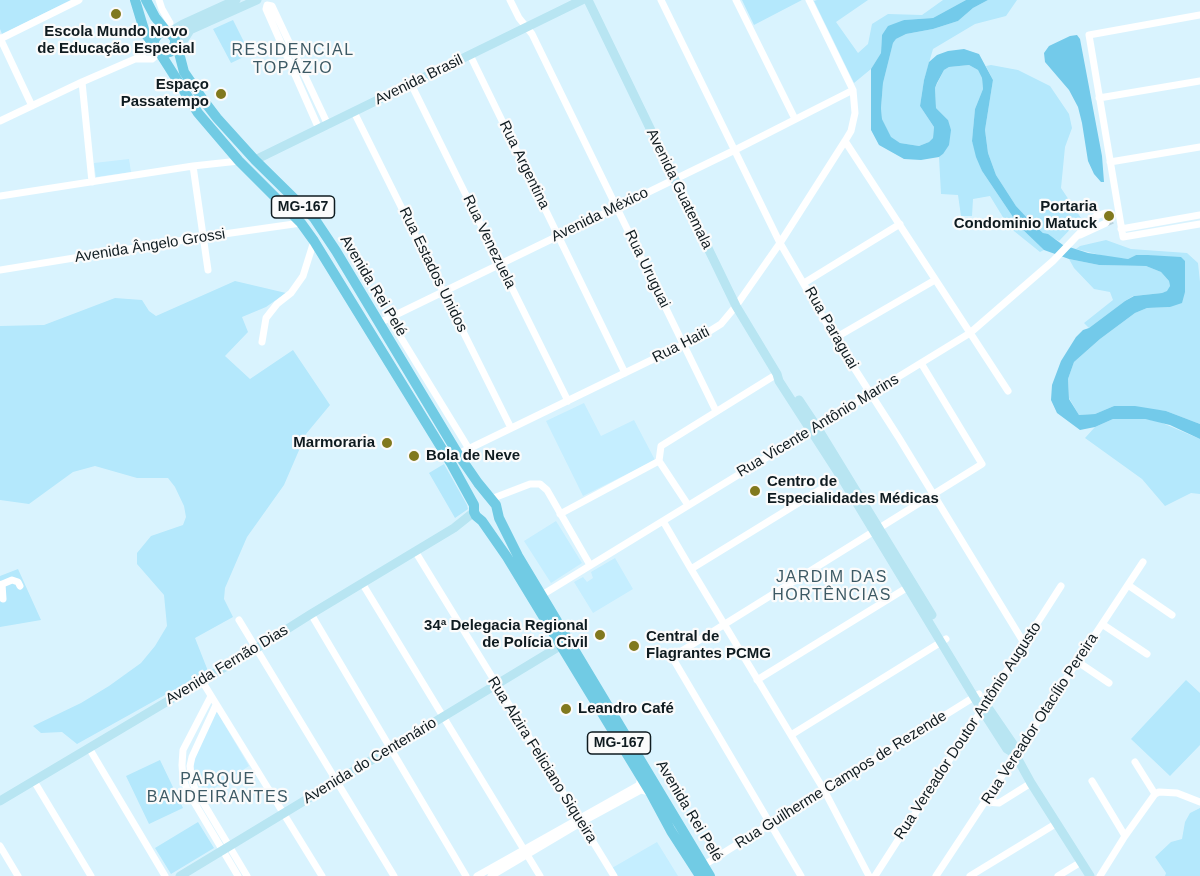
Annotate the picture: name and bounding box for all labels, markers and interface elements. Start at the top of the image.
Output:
marker: Escola Mundo Novo de Educação Especial [109,7,123,21]
place label: Escola Mundo Novo de Educação Especial [37,23,195,58]
district label: RESIDENCIAL TOPÁZIO [231,41,355,79]
street label: Avenida Brasil [372,51,466,109]
place label: Espaço Passatempo [121,76,209,111]
marker: Espaço Passatempo [214,87,228,101]
street label: Rua Argentina [495,118,553,212]
street label: Avenida Guatemala [642,126,716,252]
street label: Avenida México [549,184,651,246]
street label: Rua Venezuela [459,192,519,292]
road number: MG-167 [272,196,334,218]
place label: Portaria Condominio Matuck [954,198,1097,233]
street label: Rua Estados Unidos [395,205,471,335]
marker: Portaria Condominio Matuck [1102,209,1116,223]
street label: Avenida Ângelo Grossi [73,225,227,267]
street label: Rua Uruguai [620,227,674,311]
street label: Avenida Rei Pelé [336,232,410,340]
street label: Rua Paraguai [800,284,862,372]
street label: Rua Haiti [649,323,713,367]
street label: Rua Vicente Antônio Marins [734,370,902,482]
place label: Marmoraria [293,434,375,452]
marker: Marmoraria [380,436,394,450]
place label: Bola de Neve [426,447,520,465]
marker: Bola de Neve [407,449,421,463]
place label: Centro de Especialidades Médicas [767,473,939,508]
marker: Centro de Especialidades Médicas [748,484,762,498]
district label: JARDIM DAS HORTÊNCIAS [772,568,892,606]
place label: 34ª Delegacia Regional de Polícia Civil [424,617,588,652]
street label: Rua Vereador Doutor Antônio Augusto [891,619,1045,843]
street label: Avenida Fernão Dias [162,621,292,709]
marker: 34ª Delegacia Regional de Polícia Civil [593,628,607,642]
place label: Central de Flagrantes PCMG [646,628,771,663]
street label: Rua Vereador Otacílio Pereira [978,630,1102,808]
marker: Central de Flagrantes PCMG [627,639,641,653]
street label: Rua Alzira Feliciano Siqueira [483,674,601,846]
place label: Leandro Café [578,700,674,718]
marker: Leandro Café [559,702,573,716]
street label: Rua Guilherme Campos de Rezende [732,707,950,853]
street label: Avenida do Centenário [300,714,440,808]
road number: MG-167 [588,732,650,754]
street label: Avenida Rei Pelé [652,757,726,865]
district label: PARQUE BANDEIRANTES [147,770,289,808]

